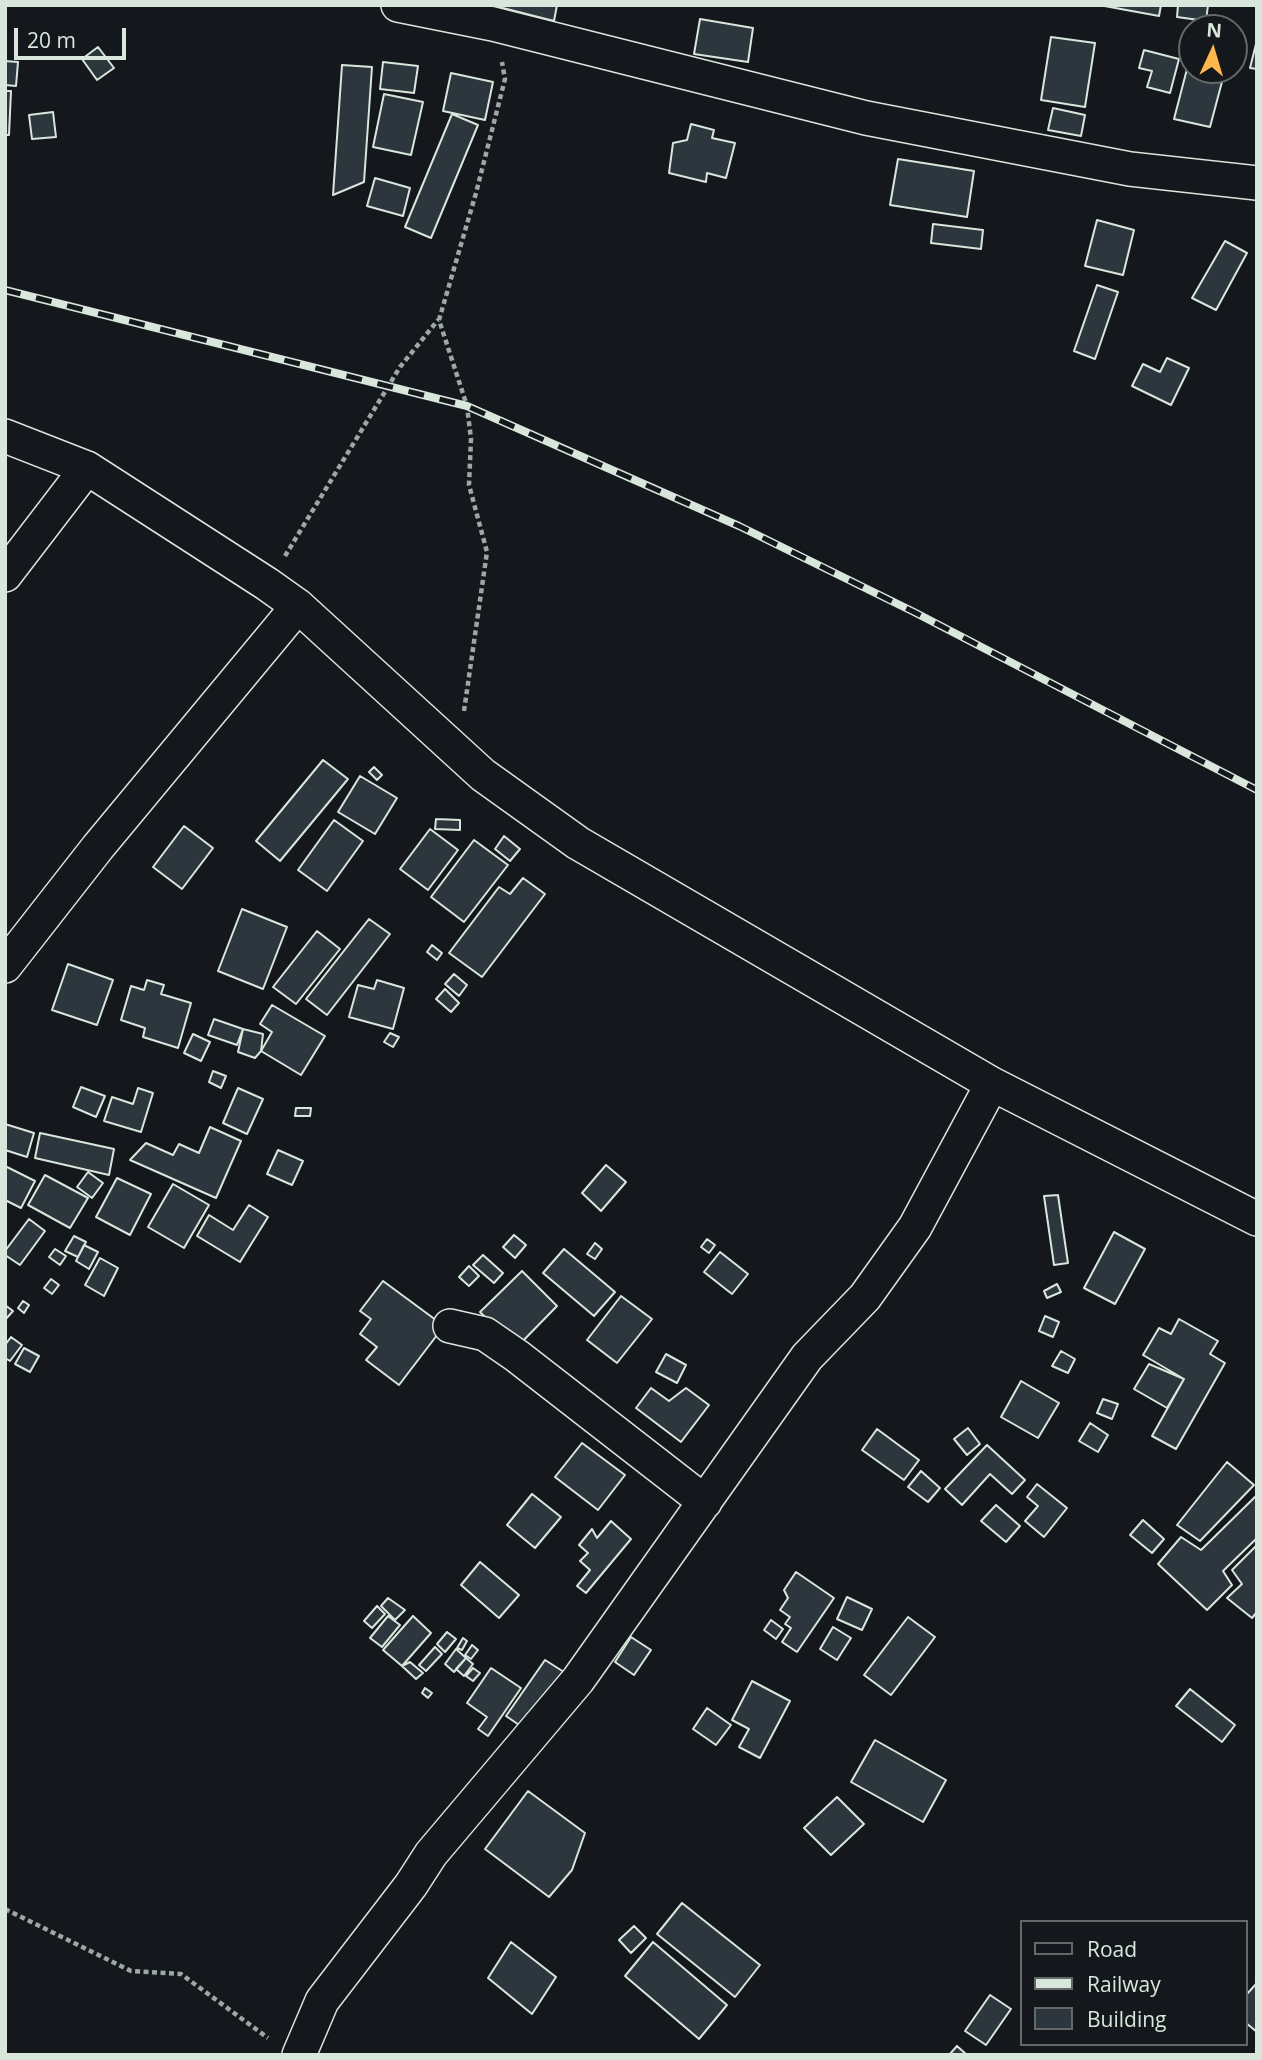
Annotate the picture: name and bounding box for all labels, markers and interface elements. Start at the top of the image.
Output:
scale bar [18,14,130,58]
north arrow [1178,14,1248,84]
text: N [1206,17,1223,44]
text: 20 m [27,26,76,54]
legend [1020,1920,1248,2046]
text: Road [1087,1935,1137,1963]
text: Railway [1087,1970,1161,1998]
text: Building [1087,2005,1166,2033]

